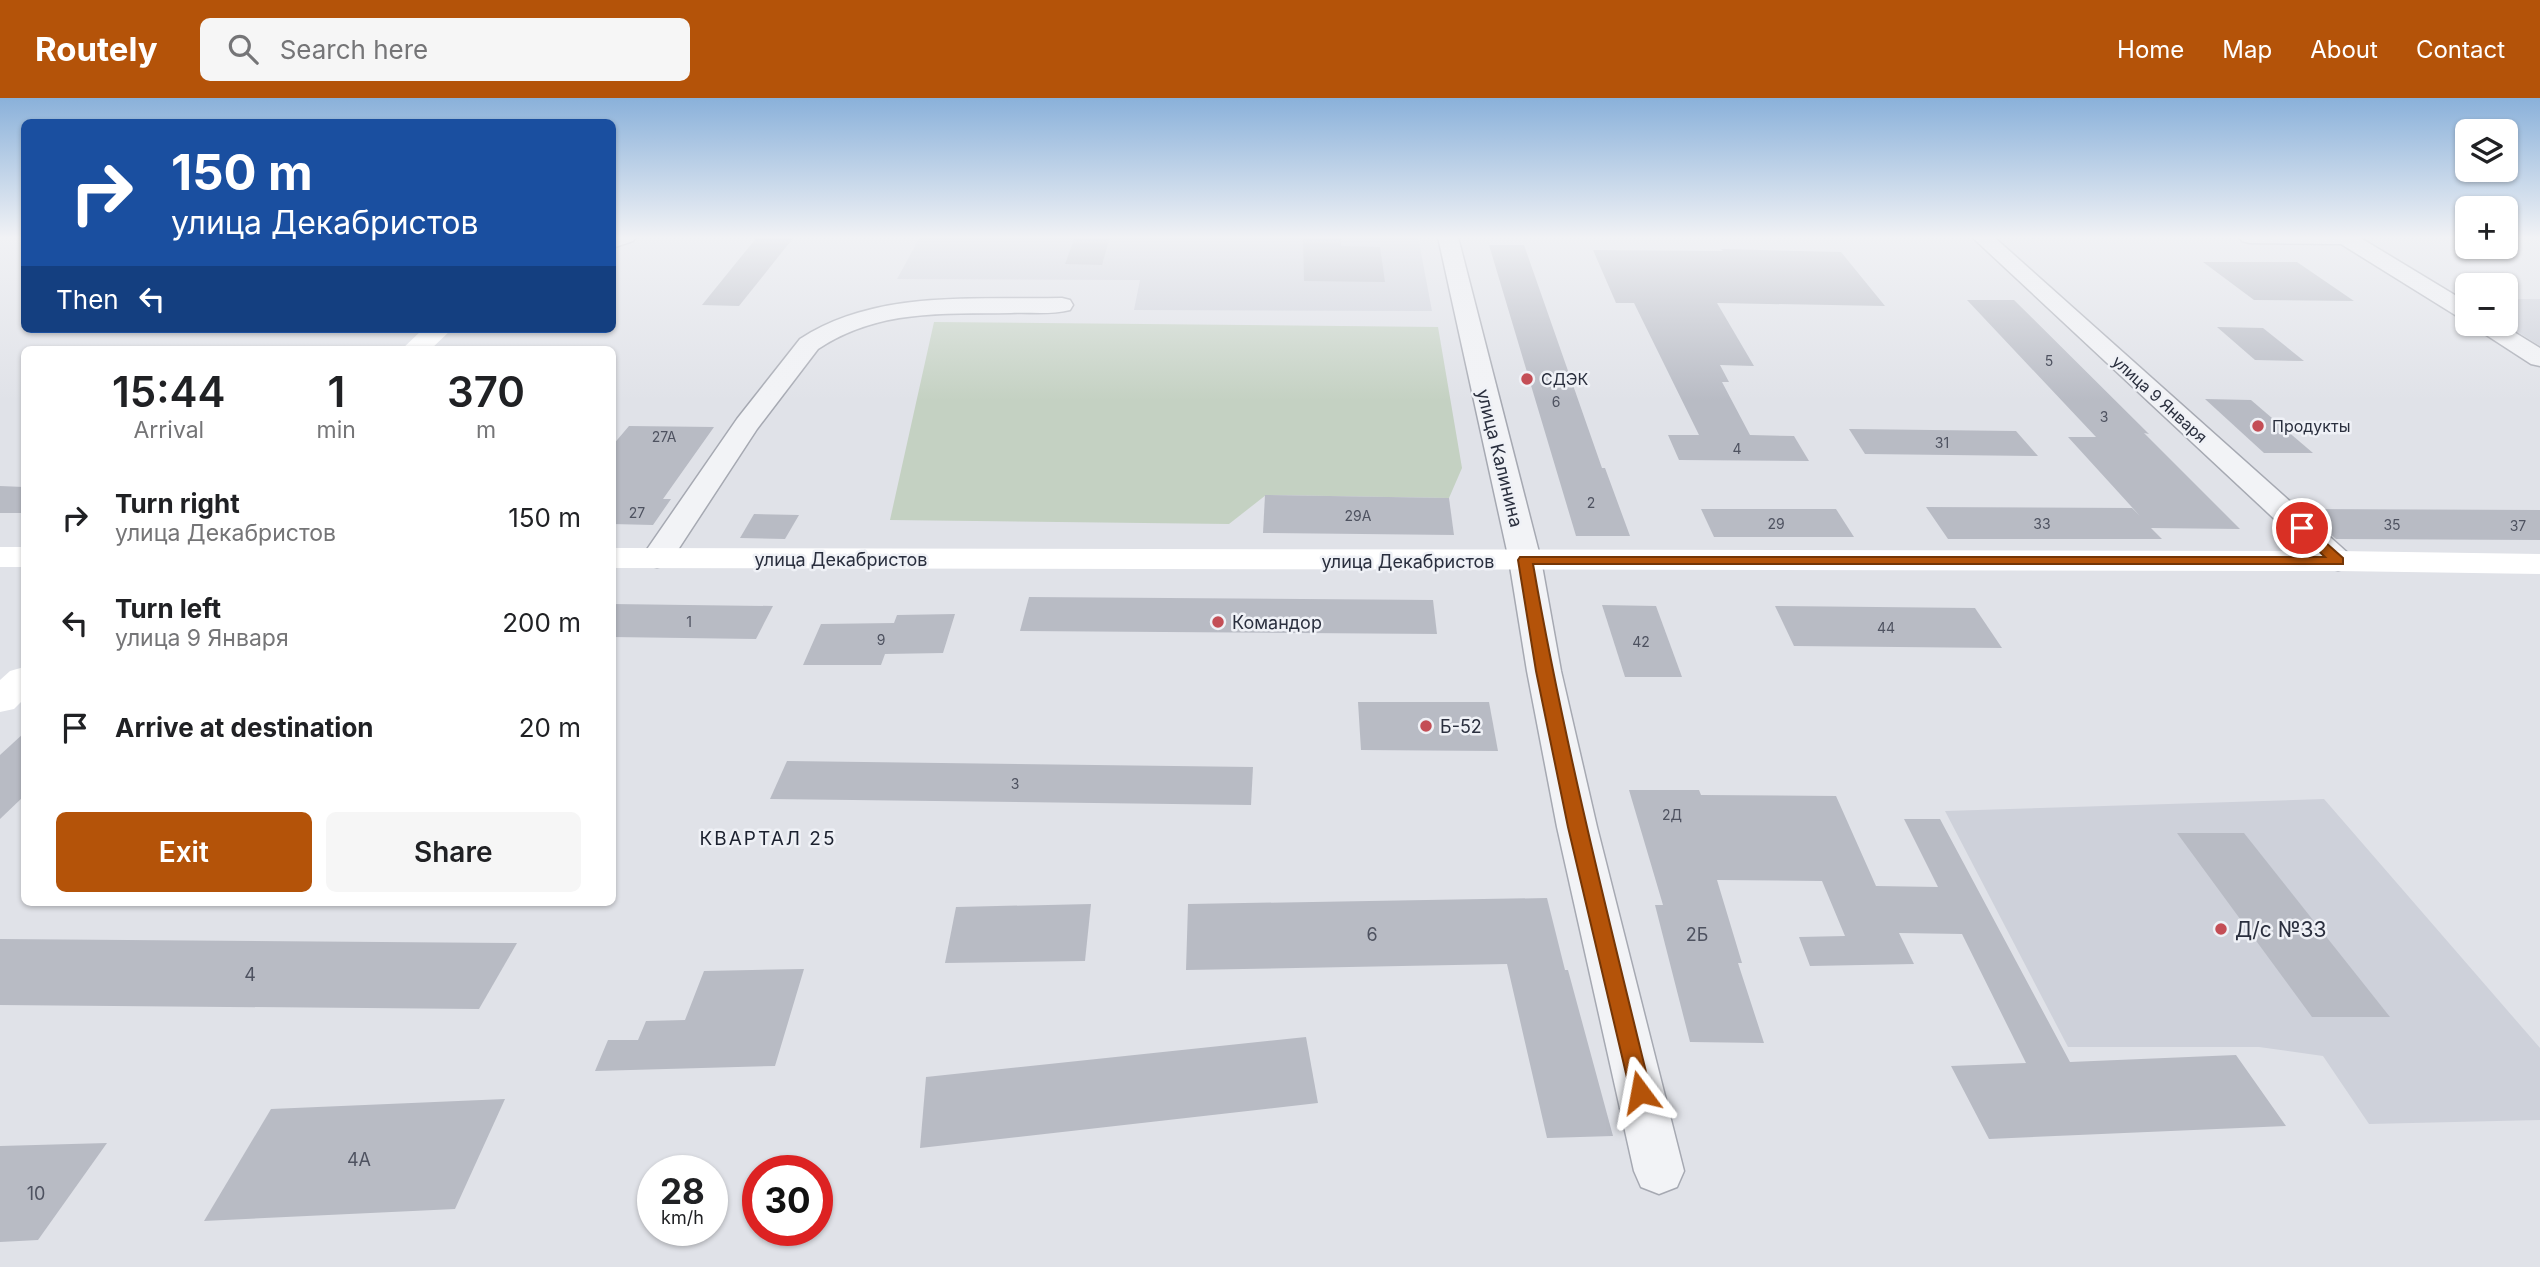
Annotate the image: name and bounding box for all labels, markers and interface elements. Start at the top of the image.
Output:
search box [200,18,690,81]
text: Routely [35,29,158,69]
icon: search [224,30,262,68]
text: Search here [280,34,428,65]
text: Home [2117,35,2184,64]
text: Map [2222,35,2272,64]
text: About [2310,35,2378,64]
text: Contact [2416,35,2505,64]
map controls [2455,119,2518,336]
button: layers [2455,119,2518,182]
text: 150 m [171,143,313,202]
icon: right [56,147,147,238]
button: + [2455,196,2518,259]
text: улица Декабристов [171,203,479,242]
button: − [2455,273,2518,336]
icon: left [133,280,171,318]
text: Then [56,284,119,315]
street label: улица 9 Января [2108,351,2212,447]
house number: 5 [2045,352,2053,369]
text: 15:44 [112,366,226,417]
text: 1 [327,366,345,417]
text: 370 [447,366,525,417]
place label: СДЭК [1541,369,1588,389]
marker: СДЭК [1519,371,1535,387]
street label: улица Калинина [1473,387,1527,529]
house number: 6 [1552,393,1560,410]
house number: 3 [2100,408,2108,425]
text: Arrival [133,416,204,444]
text: min [317,416,356,444]
text: m [476,416,496,444]
place label: Продукты [2272,416,2350,436]
marker: Продукты [2250,418,2266,434]
house number: 27А [652,428,677,445]
house number: 31 [1935,434,1949,451]
house number: 4 [1732,440,1742,457]
text: Turn right [115,488,240,519]
house number: 2 [1587,494,1595,511]
pin [2272,498,2332,558]
icon: right [56,499,94,537]
text: 150 m [508,502,581,533]
house number: 27 [629,504,645,521]
house number: 29А [1345,507,1372,524]
icon: arrive [2283,509,2321,547]
house number: 29 [1767,515,1785,532]
house number: 33 [2033,515,2051,532]
house number: 35 [2383,516,2401,533]
house number: 37 [2510,517,2526,534]
text: улица Декабристов [115,519,336,547]
street label: улица Декабристов [755,549,927,570]
street label: улица Декабристов [1322,551,1494,572]
text: Turn left [115,593,221,624]
icon: left [56,604,94,642]
text: 200 m [502,607,581,638]
place label: Командор [1232,612,1322,633]
house number: 1 [686,613,692,630]
marker: Командор [1210,614,1226,630]
house number: 44 [1877,619,1895,636]
text: улица 9 Января [115,624,289,652]
house number: 9 [877,631,885,648]
house number: 42 [1632,633,1650,650]
icon: arrive [56,709,94,747]
text: Arrive at destination [115,712,374,743]
text: 20 m [519,712,581,743]
place label: Б-52 [1440,716,1482,737]
marker: Б-52 [1418,718,1434,734]
house number: 3 [1011,775,1019,792]
house number: 2Д [1662,806,1682,823]
button: Exit [56,812,312,892]
button: Share [326,812,581,892]
district label: КВАРТАЛ 25 [700,827,836,850]
place label: Д/с №33 [2235,917,2327,942]
marker: Д/с №33 [2213,921,2229,937]
house number: 6 [1366,924,1378,945]
house number: 2Б [1686,924,1708,945]
house number: 4 [244,964,256,985]
position arrow [1603,1055,1677,1129]
house number: 4А [347,1149,371,1170]
speed limit sign: 30 [742,1155,833,1246]
text: 28 [660,1170,705,1212]
house number: 10 [27,1183,45,1204]
text: km/h [661,1207,704,1228]

